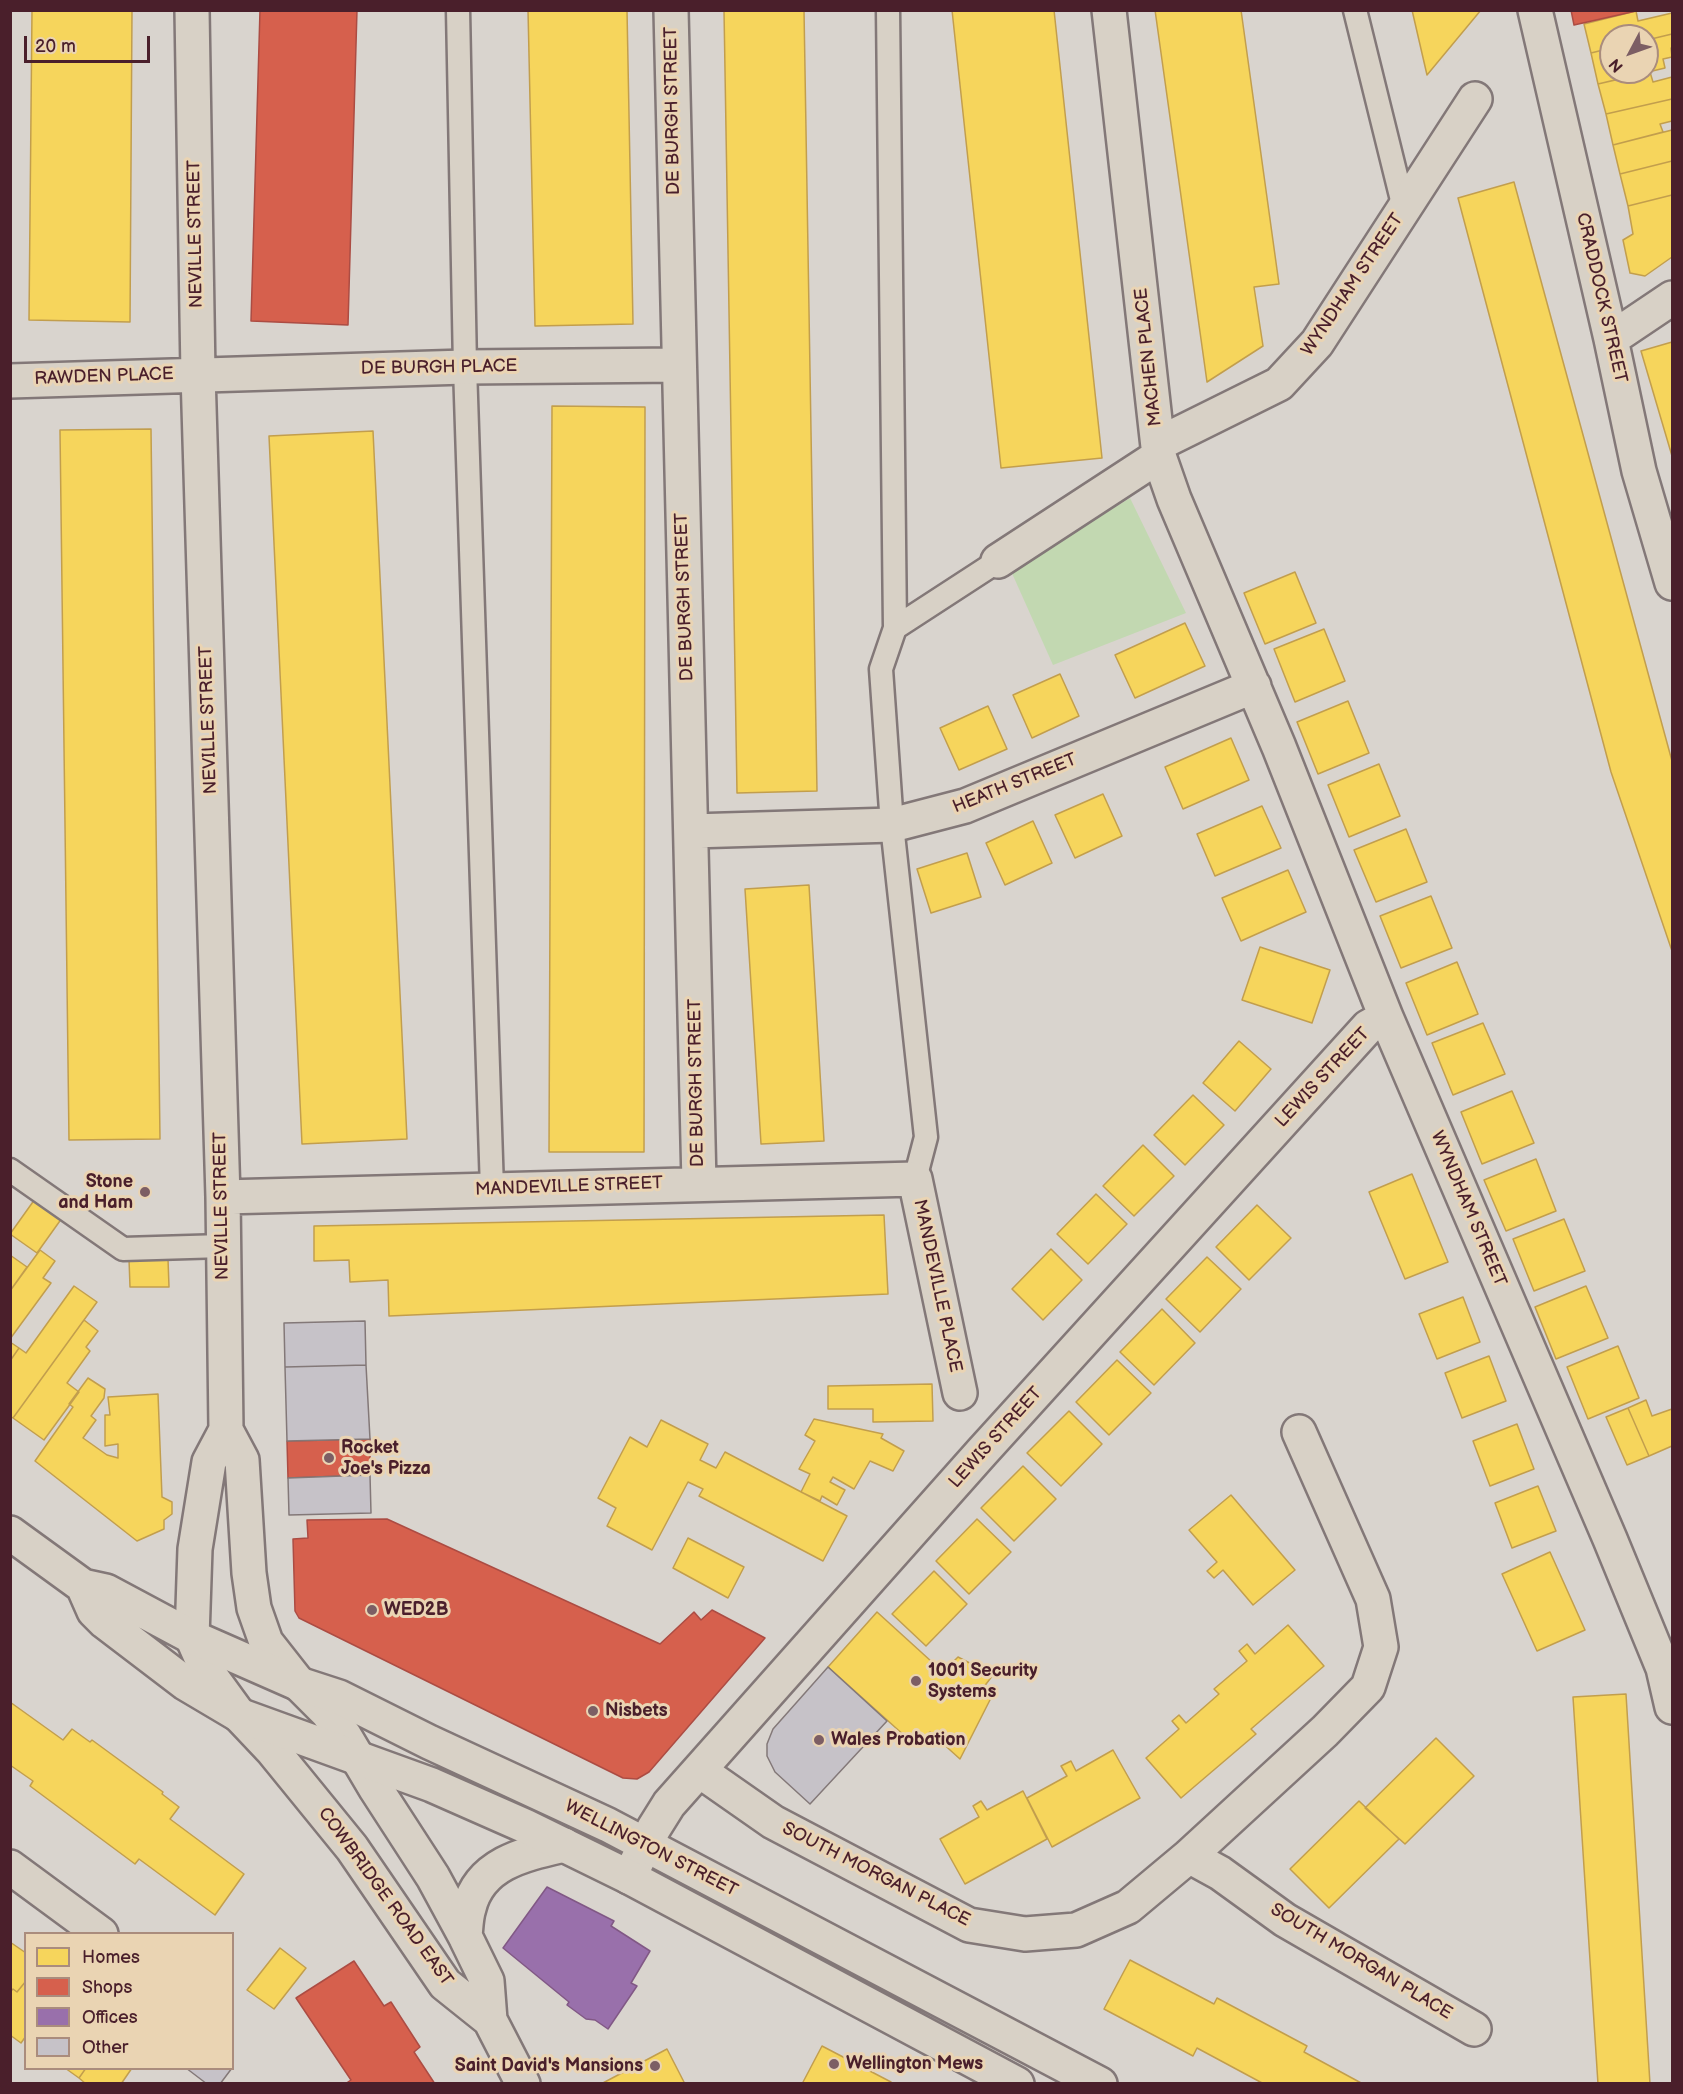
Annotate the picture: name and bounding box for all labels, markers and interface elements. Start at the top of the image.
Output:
scale bar [27,24,153,62]
north arrow [1599,24,1659,84]
street label: DE BURGH STREET [661,27,685,195]
text: 20 m [35,36,76,57]
text: N [1605,54,1628,76]
street label: NEVILLE STREET [184,160,208,308]
street label: WYNDHAM STREET [1297,210,1409,360]
street label: CRADDOCK STREET [1571,211,1631,385]
street label: MACHEN PLACE [1131,287,1167,427]
street label: DE BURGH PLACE [361,356,517,380]
street label: RAWDEN PLACE [34,364,174,390]
street label: DE BURGH STREET [671,512,699,682]
street label: NEVILLE STREET [196,646,222,794]
street label: HEATH STREET [950,749,1080,819]
street label: DE BURGH STREET [685,999,709,1167]
street label: LEWIS STREET [1271,1024,1375,1132]
street label: WYNDHAM STREET [1425,1128,1511,1290]
street label: NEVILLE STREET [210,1132,234,1280]
place label: Stone and Ham [58,1171,133,1214]
street label: MANDEVILLE STREET [475,1173,663,1201]
marker: Stone and Ham [138,1185,152,1199]
street label: MANDEVILLE PLACE [908,1198,966,1374]
street label: LEWIS STREET [945,1383,1047,1493]
place label: Rocket Joe's Pizza [341,1437,431,1480]
marker: Rocket Joe's Pizza [322,1451,336,1465]
place label: WED2B [384,1599,448,1621]
marker: WED2B [365,1603,379,1617]
place label: 1001 Security Systems [928,1660,1038,1702]
marker: 1001 Security Systems [909,1674,923,1688]
place label: Nisbets [605,1700,668,1722]
marker: Nisbets [586,1704,600,1718]
place label: Wales Probation [831,1729,966,1751]
marker: Wales Probation [812,1733,826,1747]
street label: WELLINGTON STREET [561,1796,741,1902]
street label: COWBRIDGE ROAD EAST [313,1803,457,1991]
street label: SOUTH MORGAN PLACE [778,1818,974,1932]
street label: SOUTH MORGAN PLACE [1266,1899,1456,2025]
legend [24,1932,234,2070]
text: Homes [82,1947,140,1968]
text: Shops [82,1977,132,1998]
text: Offices [82,2007,138,2028]
text: Other [82,2037,128,2058]
place label: Wellington Mews [846,2053,983,2075]
place label: Saint David's Mansions [455,2055,643,2077]
marker: Wellington Mews [827,2057,841,2071]
marker: Saint David's Mansions [648,2059,662,2073]

